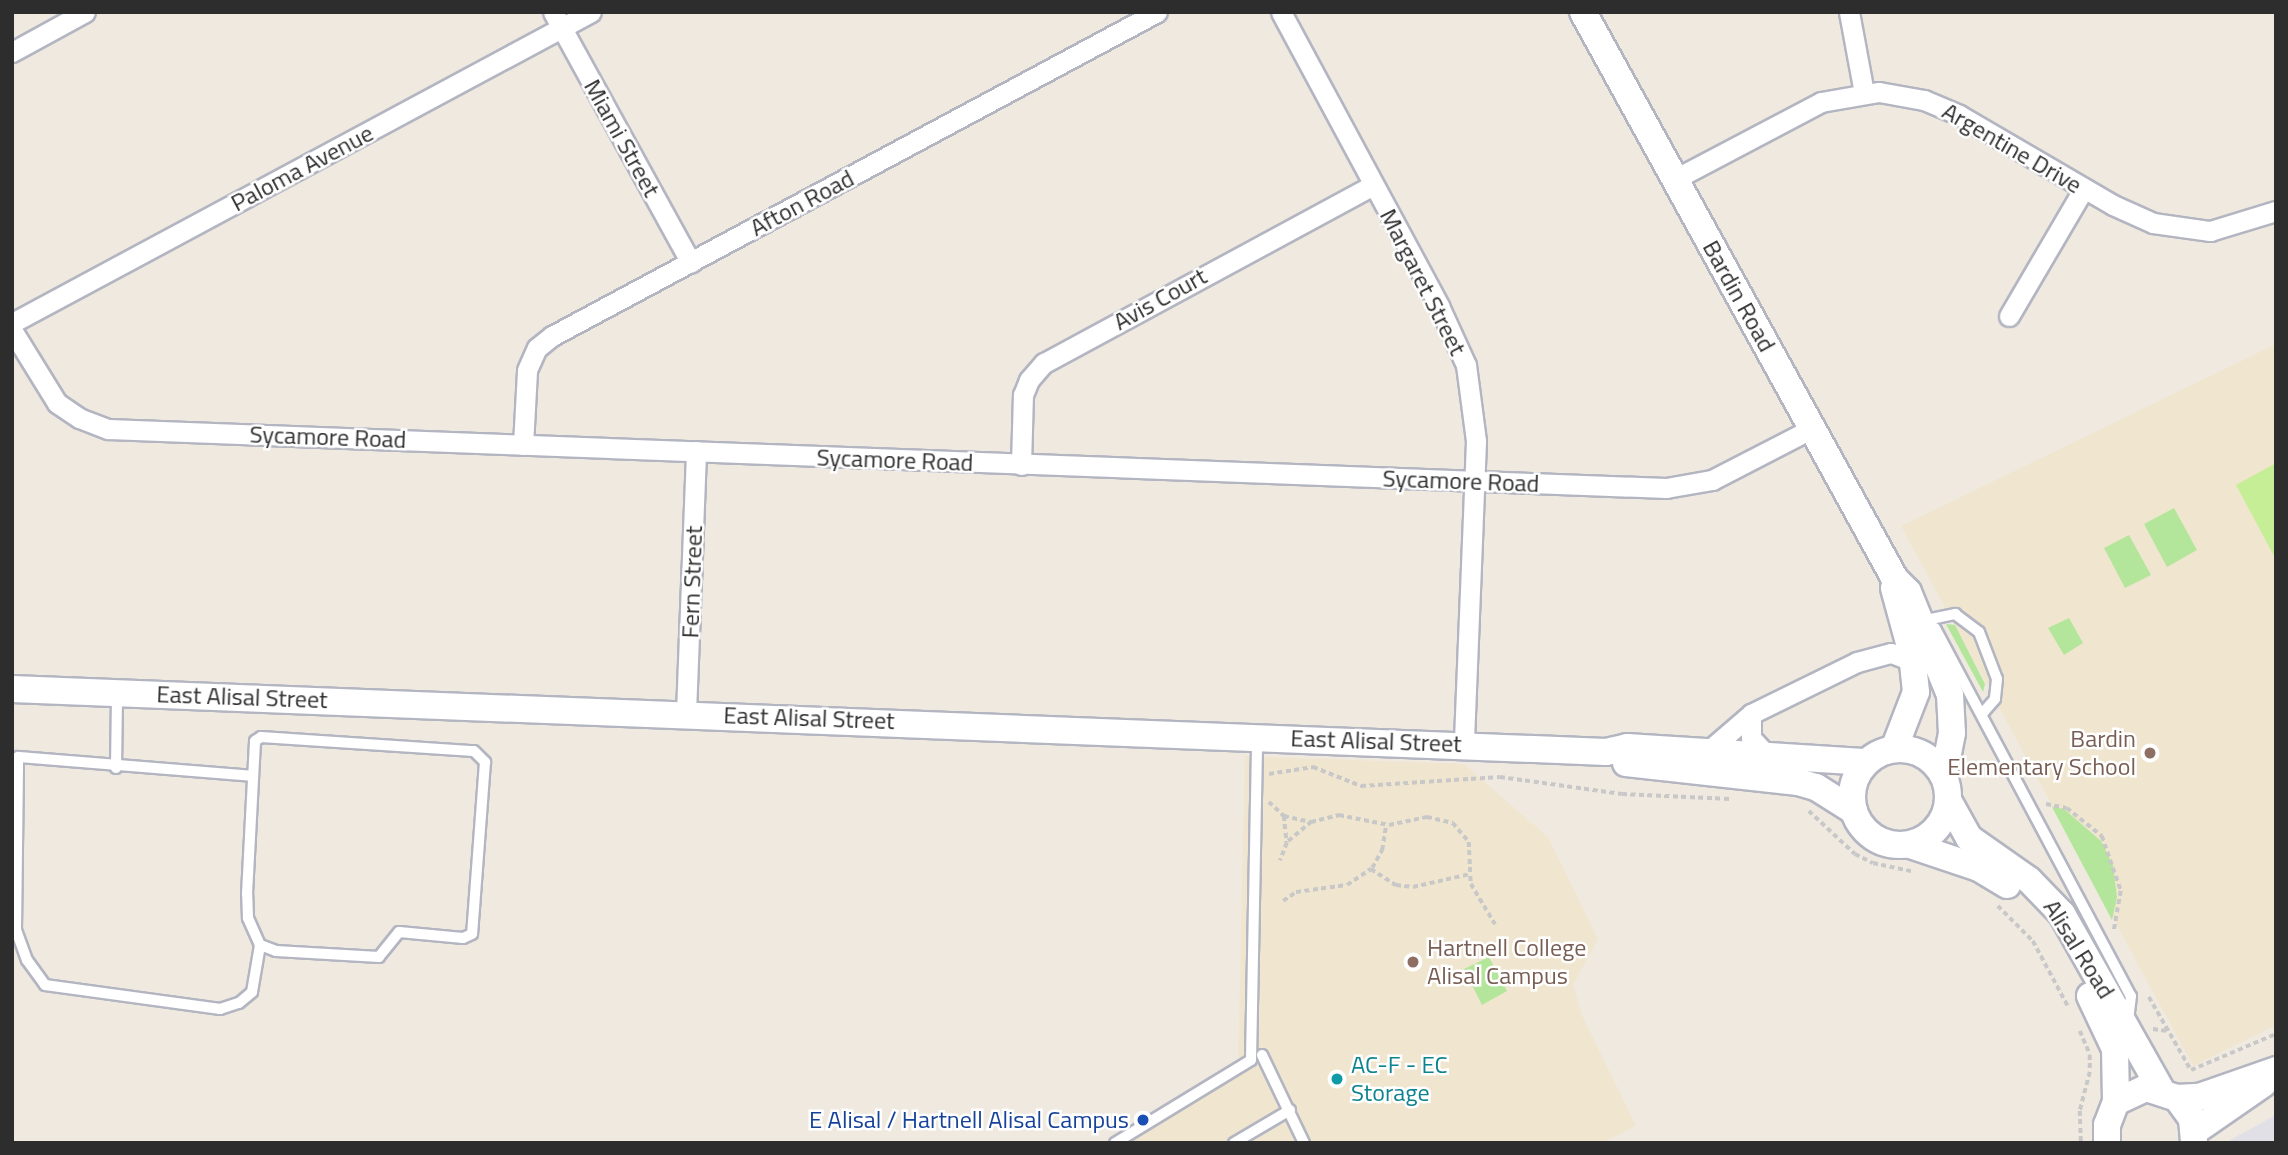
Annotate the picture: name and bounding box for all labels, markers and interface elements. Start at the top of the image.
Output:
street label: Miami Street [578,74,666,202]
street label: Argentine Drive [1937,96,2087,200]
street label: Paloma Avenue [226,118,378,218]
street label: Afton Road [745,164,859,242]
street label: Margaret Street [1374,204,1472,360]
street label: Bardin Road [1697,235,1781,357]
street label: Avis Court [1108,262,1212,336]
street label: Sycamore Road [249,420,407,454]
street label: Sycamore Road [816,443,974,477]
street label: Sycamore Road [1382,464,1540,498]
street label: Fern Street [676,525,708,639]
street label: East Alisal Street [156,680,328,714]
street label: East Alisal Street [723,701,895,735]
street label: East Alisal Street [1290,724,1462,758]
place label: Bardin Elementary School [1947,725,2136,781]
marker: Bardin Elementary School [2142,745,2158,761]
street label: Alisal Road [2037,894,2121,1004]
place label: Hartnell College Alisal Campus [1427,934,1586,990]
marker: Hartnell College Alisal Campus [1405,954,1421,970]
place label: AC-F - EC Storage [1351,1051,1448,1107]
marker: AC-F - EC Storage [1329,1071,1345,1087]
place label: E Alisal / Hartnell Alisal Campus [809,1106,1129,1134]
marker: E Alisal / Hartnell Alisal Campus [1135,1112,1151,1128]

